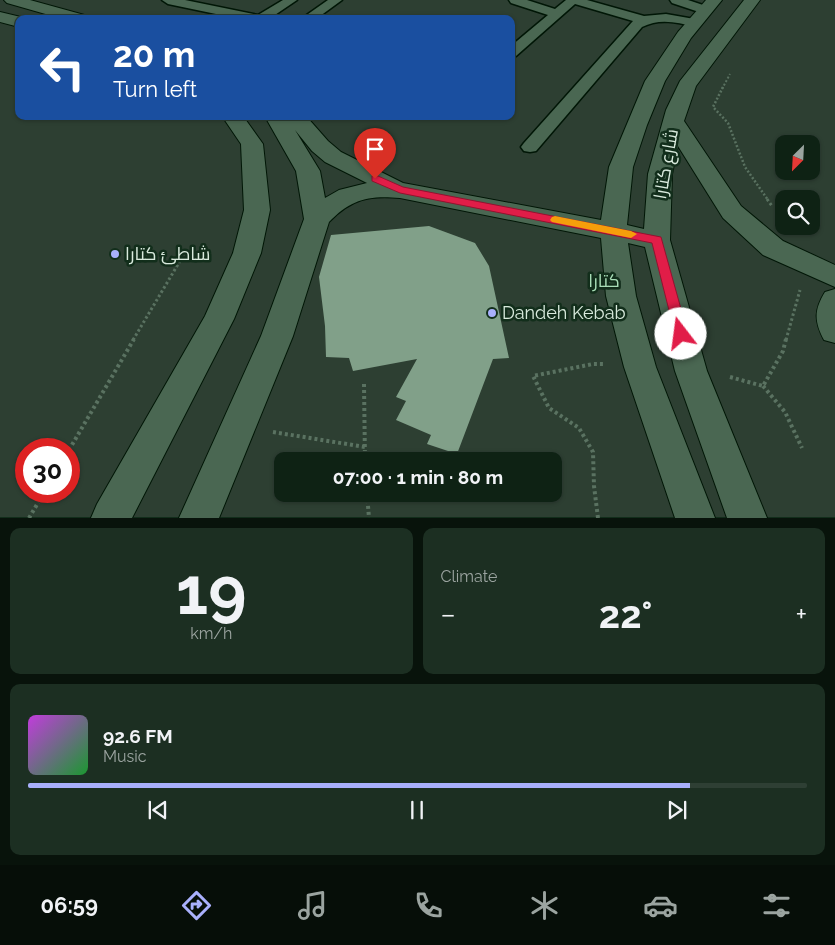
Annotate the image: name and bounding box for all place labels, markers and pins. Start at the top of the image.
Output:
pin [354,128,396,179]
place label: شاطئ كتارا [125,243,211,265]
marker: شاطئ كتارا [109,248,121,260]
place label: Dandeh Kebab [502,302,626,323]
marker: Dandeh Kebab [486,307,498,319]

